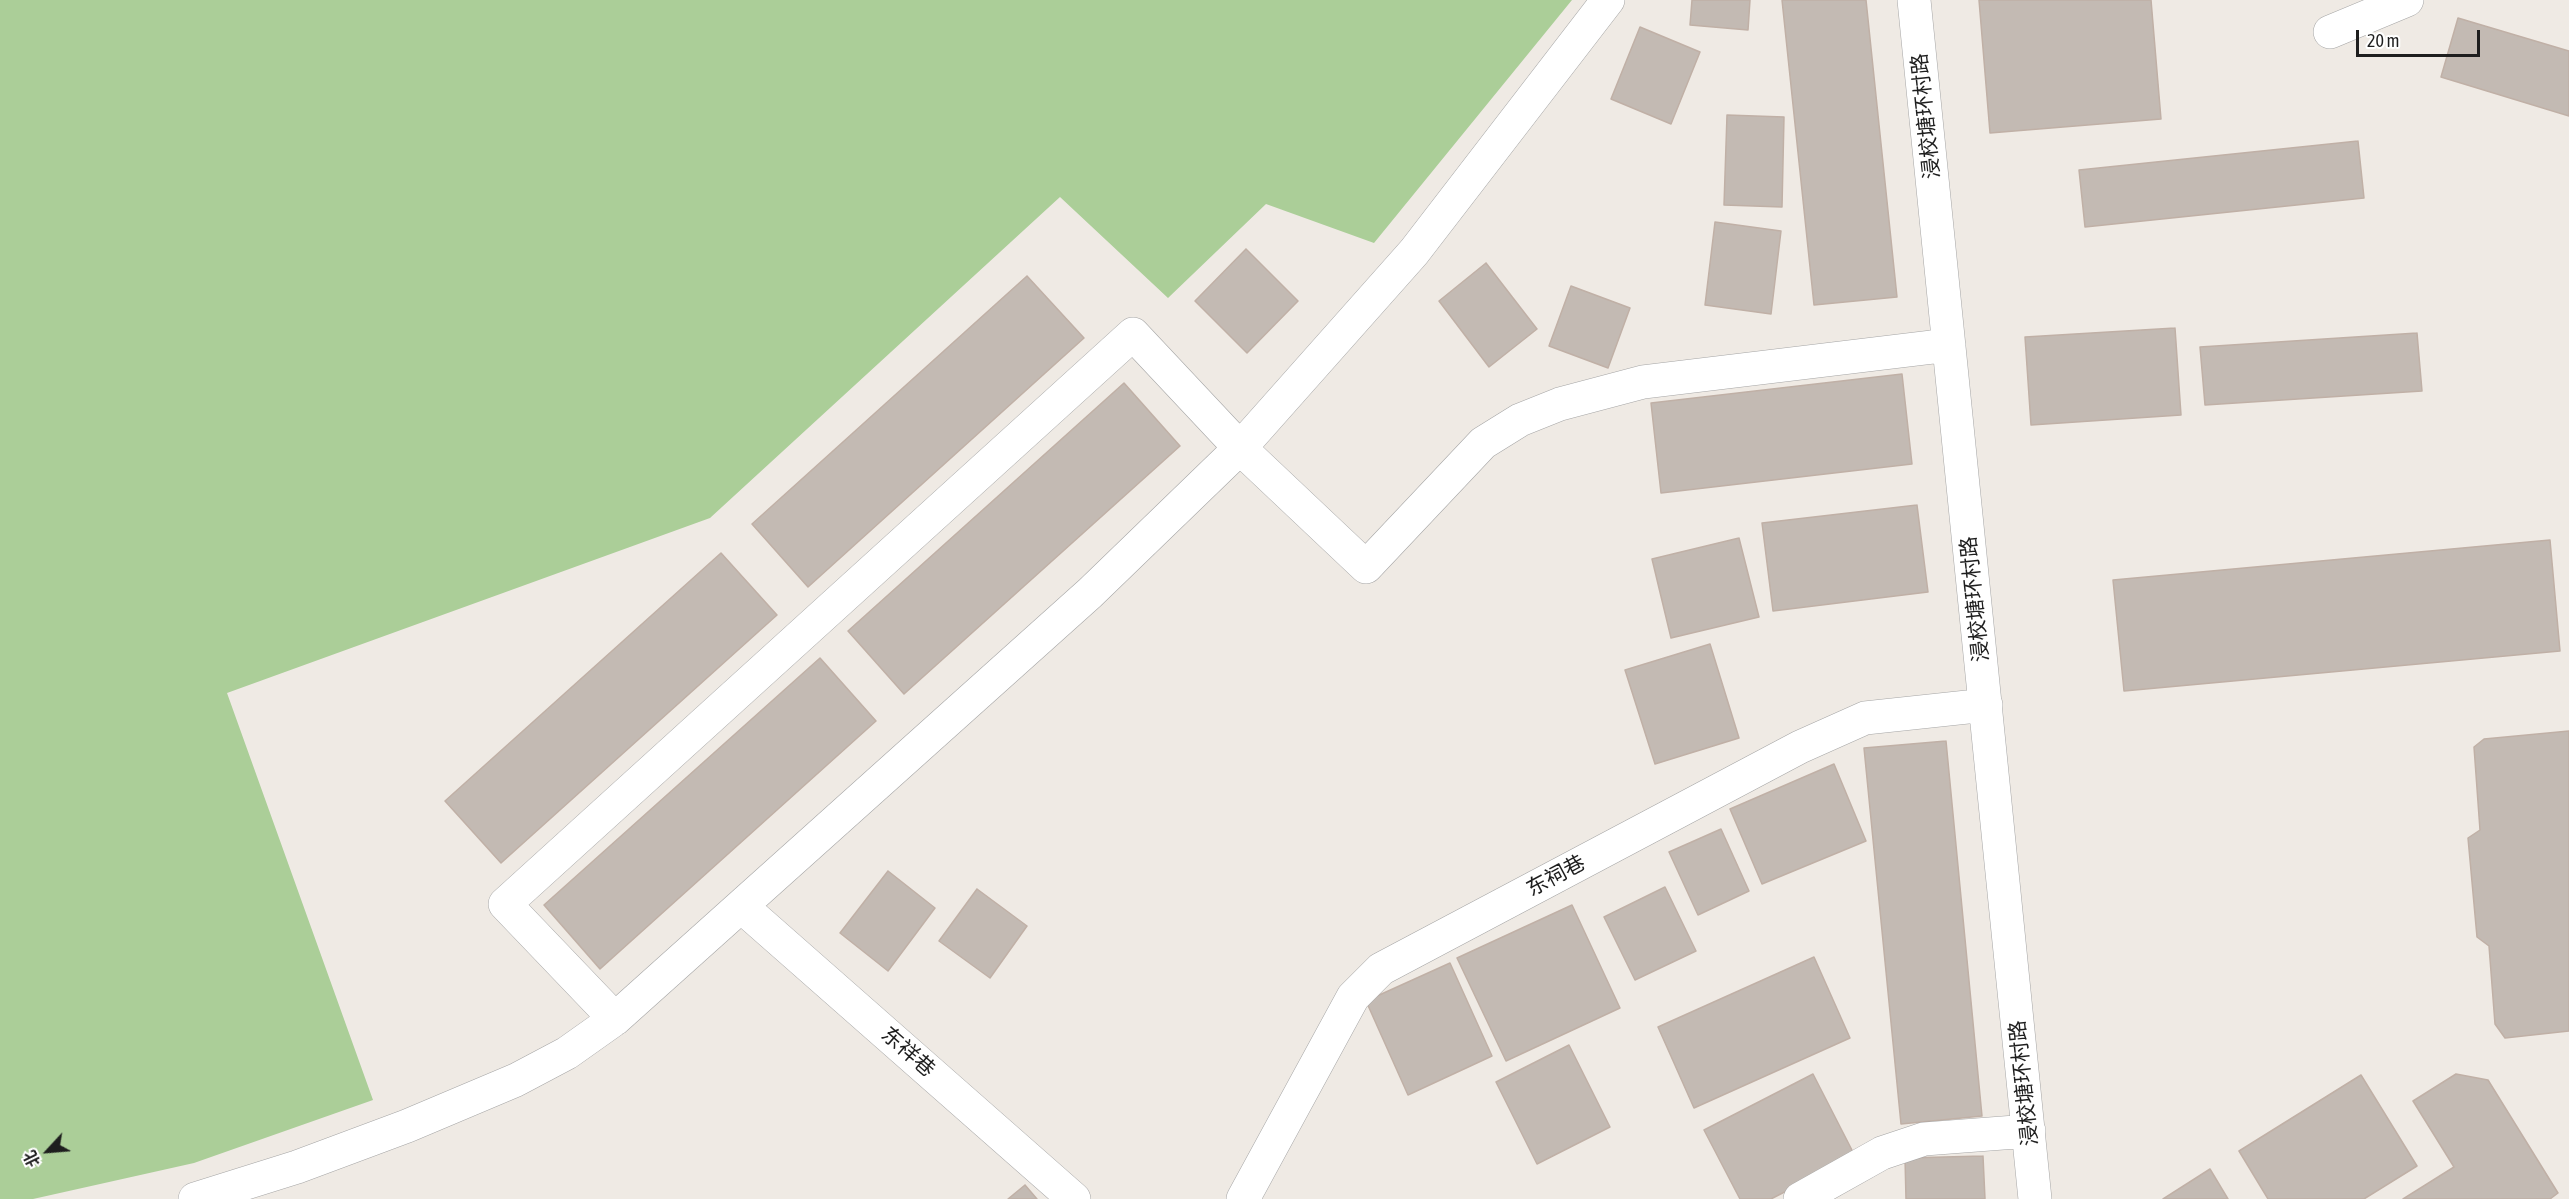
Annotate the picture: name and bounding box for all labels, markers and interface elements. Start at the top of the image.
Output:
scale bar [2359,18,2484,56]
text: 20 m [2367,30,2399,51]
street label: 浸校塘环村路 [1907,52,1945,180]
street label: 浸校塘环村路 [1956,535,1994,663]
street label: 东祠巷 [1522,850,1590,902]
street label: 浸校塘环村路 [2005,1019,2043,1147]
street label: 东祥巷 [876,1022,940,1082]
north arrow [18,1121,78,1181]
text: 北 [20,1148,43,1170]

